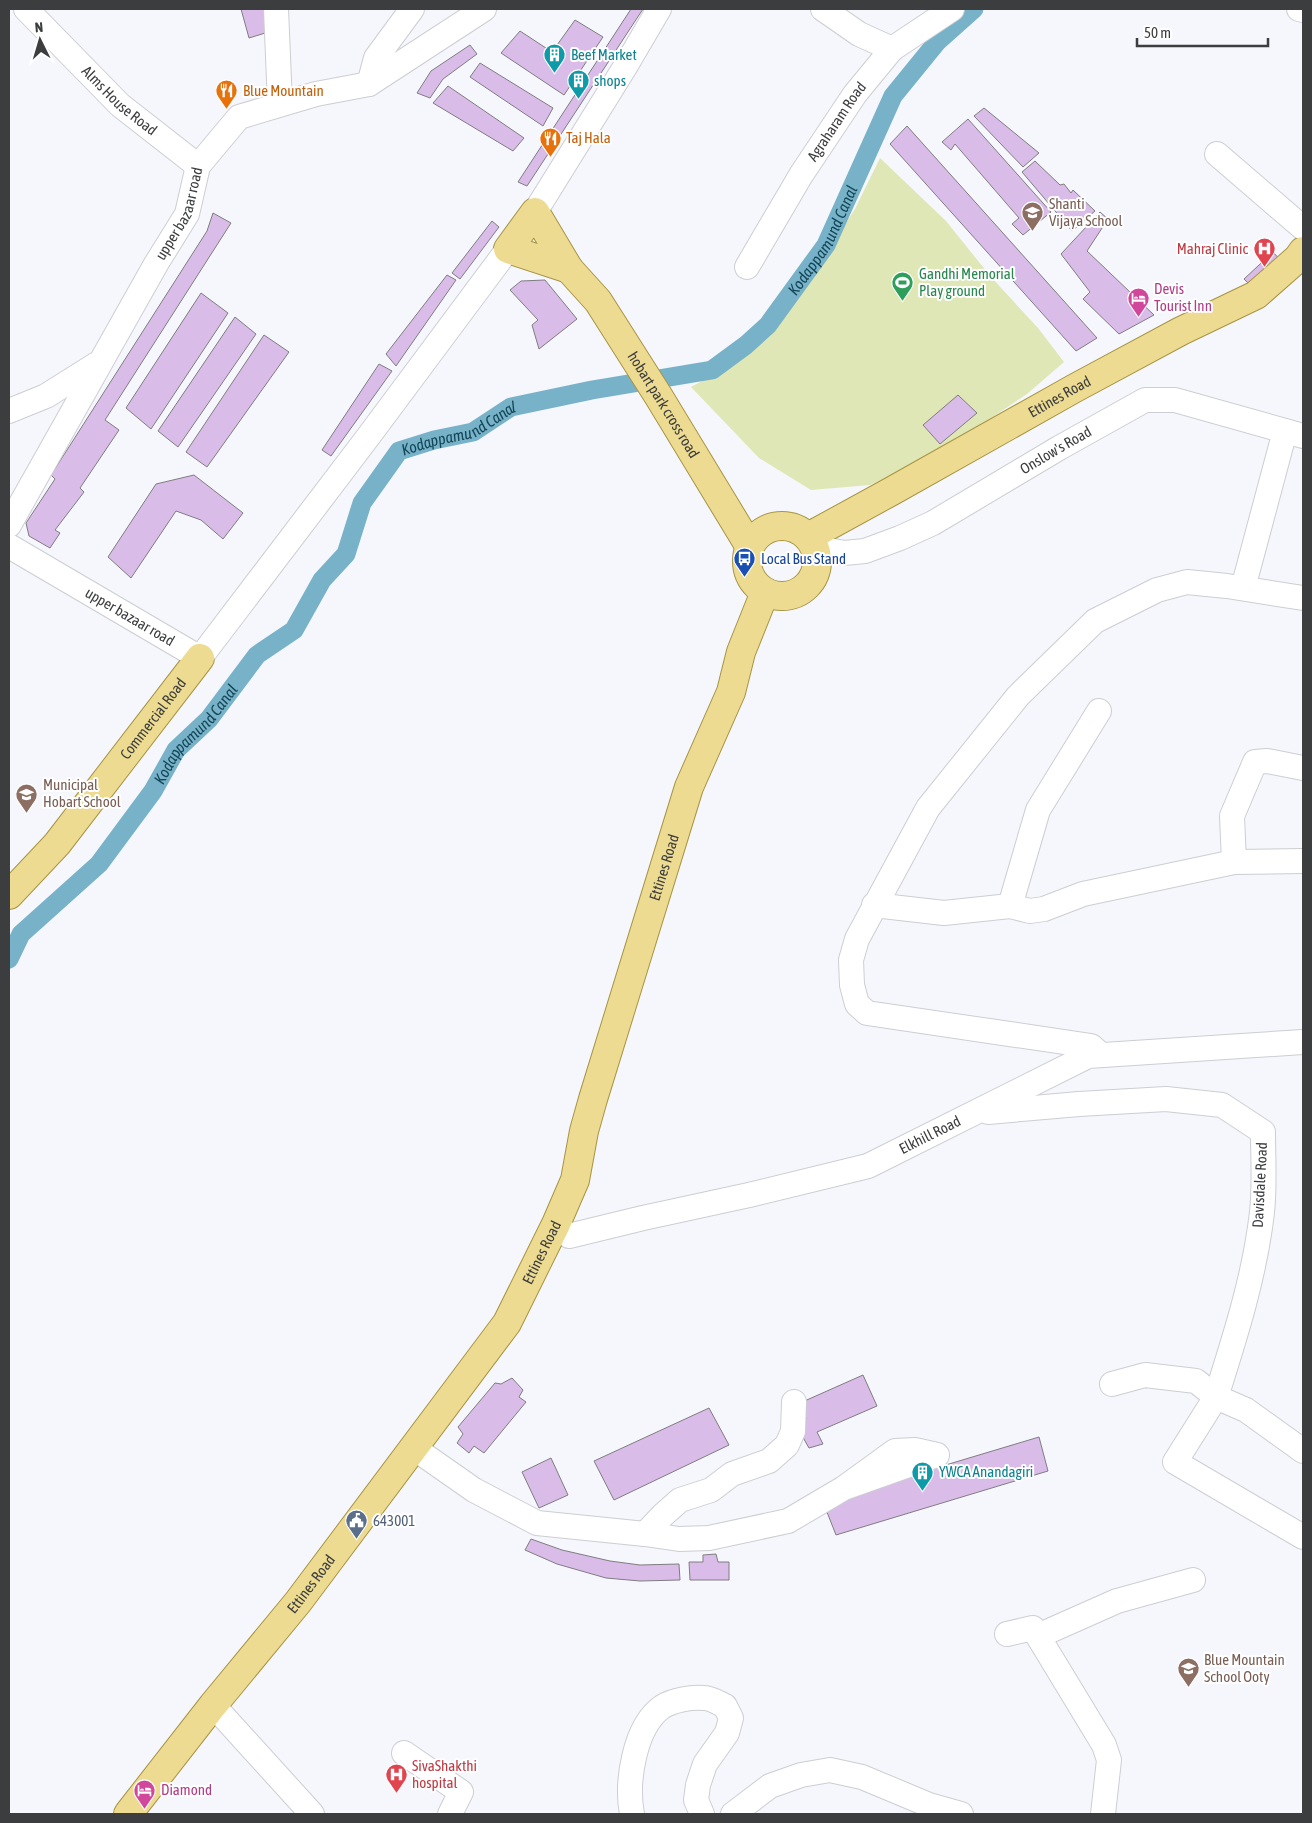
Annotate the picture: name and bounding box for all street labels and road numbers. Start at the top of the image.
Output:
street label: Alms House Road [79,62,160,139]
street label: Agraharam Road [804,78,869,164]
street label: upper bazaar road [152,165,205,263]
street label: hobart park cross road [624,348,703,461]
street label: Ettines Road [1025,372,1093,421]
street label: Onslow's Road [1017,423,1094,477]
street label: upper bazaar road [82,584,178,649]
street label: Commercial Road [116,675,189,762]
street label: Ettines Road [646,832,682,903]
street label: Elkhill Road [896,1112,963,1157]
street label: Davisdale Road [1249,1142,1270,1228]
street label: Ettines Road [519,1218,564,1287]
street label: Ettines Road [283,1551,338,1616]

